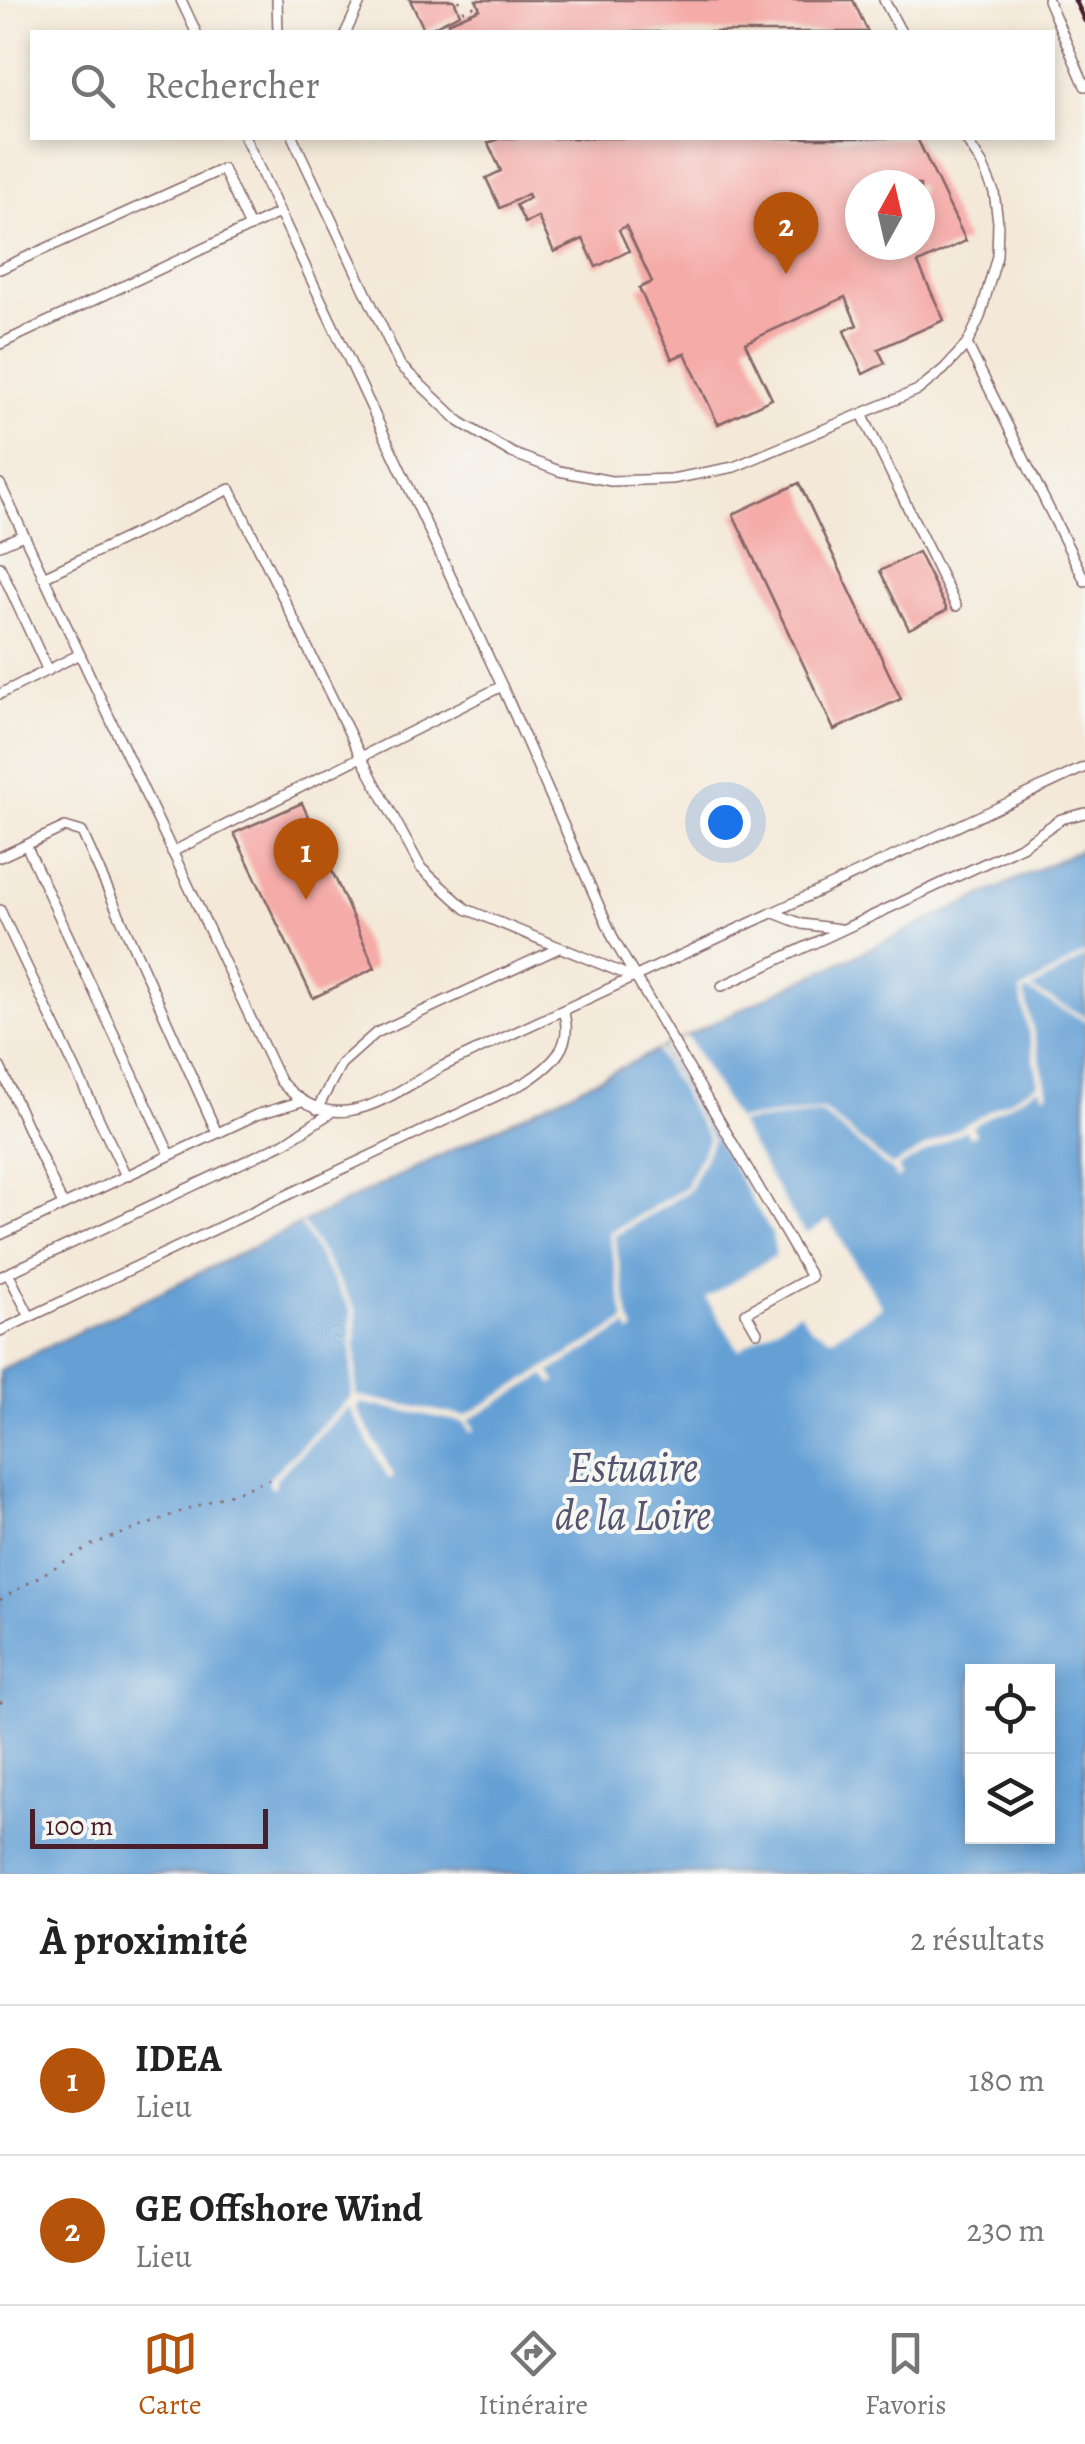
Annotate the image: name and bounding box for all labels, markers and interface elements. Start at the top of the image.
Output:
search box [30,30,1055,140]
icon: search [65,58,120,113]
text: Rechercher [145,59,320,111]
north arrow [845,170,935,260]
pin: 2 [754,192,818,274]
your location [700,797,751,848]
pin: 1 [274,818,338,900]
water label: Estuaire de la Loire [555,1438,711,1543]
map controls [965,1664,1055,1844]
button: locate [965,1664,1055,1754]
button: layers [965,1754,1055,1844]
scale bar [30,1804,268,1848]
text: 100 m [45,1807,113,1845]
text: À proximité [40,1911,248,1968]
text: 2 résultats [910,1917,1045,1961]
text: IDEA [135,2032,222,2084]
text: 1 [67,2058,78,2102]
text: 180 m [969,2058,1045,2102]
text: Lieu [135,2084,192,2128]
text: GE Offshore Wind [135,2182,423,2234]
text: 2 [65,2208,80,2252]
text: 230 m [966,2208,1045,2252]
text: Lieu [135,2234,192,2278]
tab: Carte [138,2326,202,2424]
tab: Itinéraire [479,2326,588,2424]
tab: Favoris [865,2326,947,2424]

